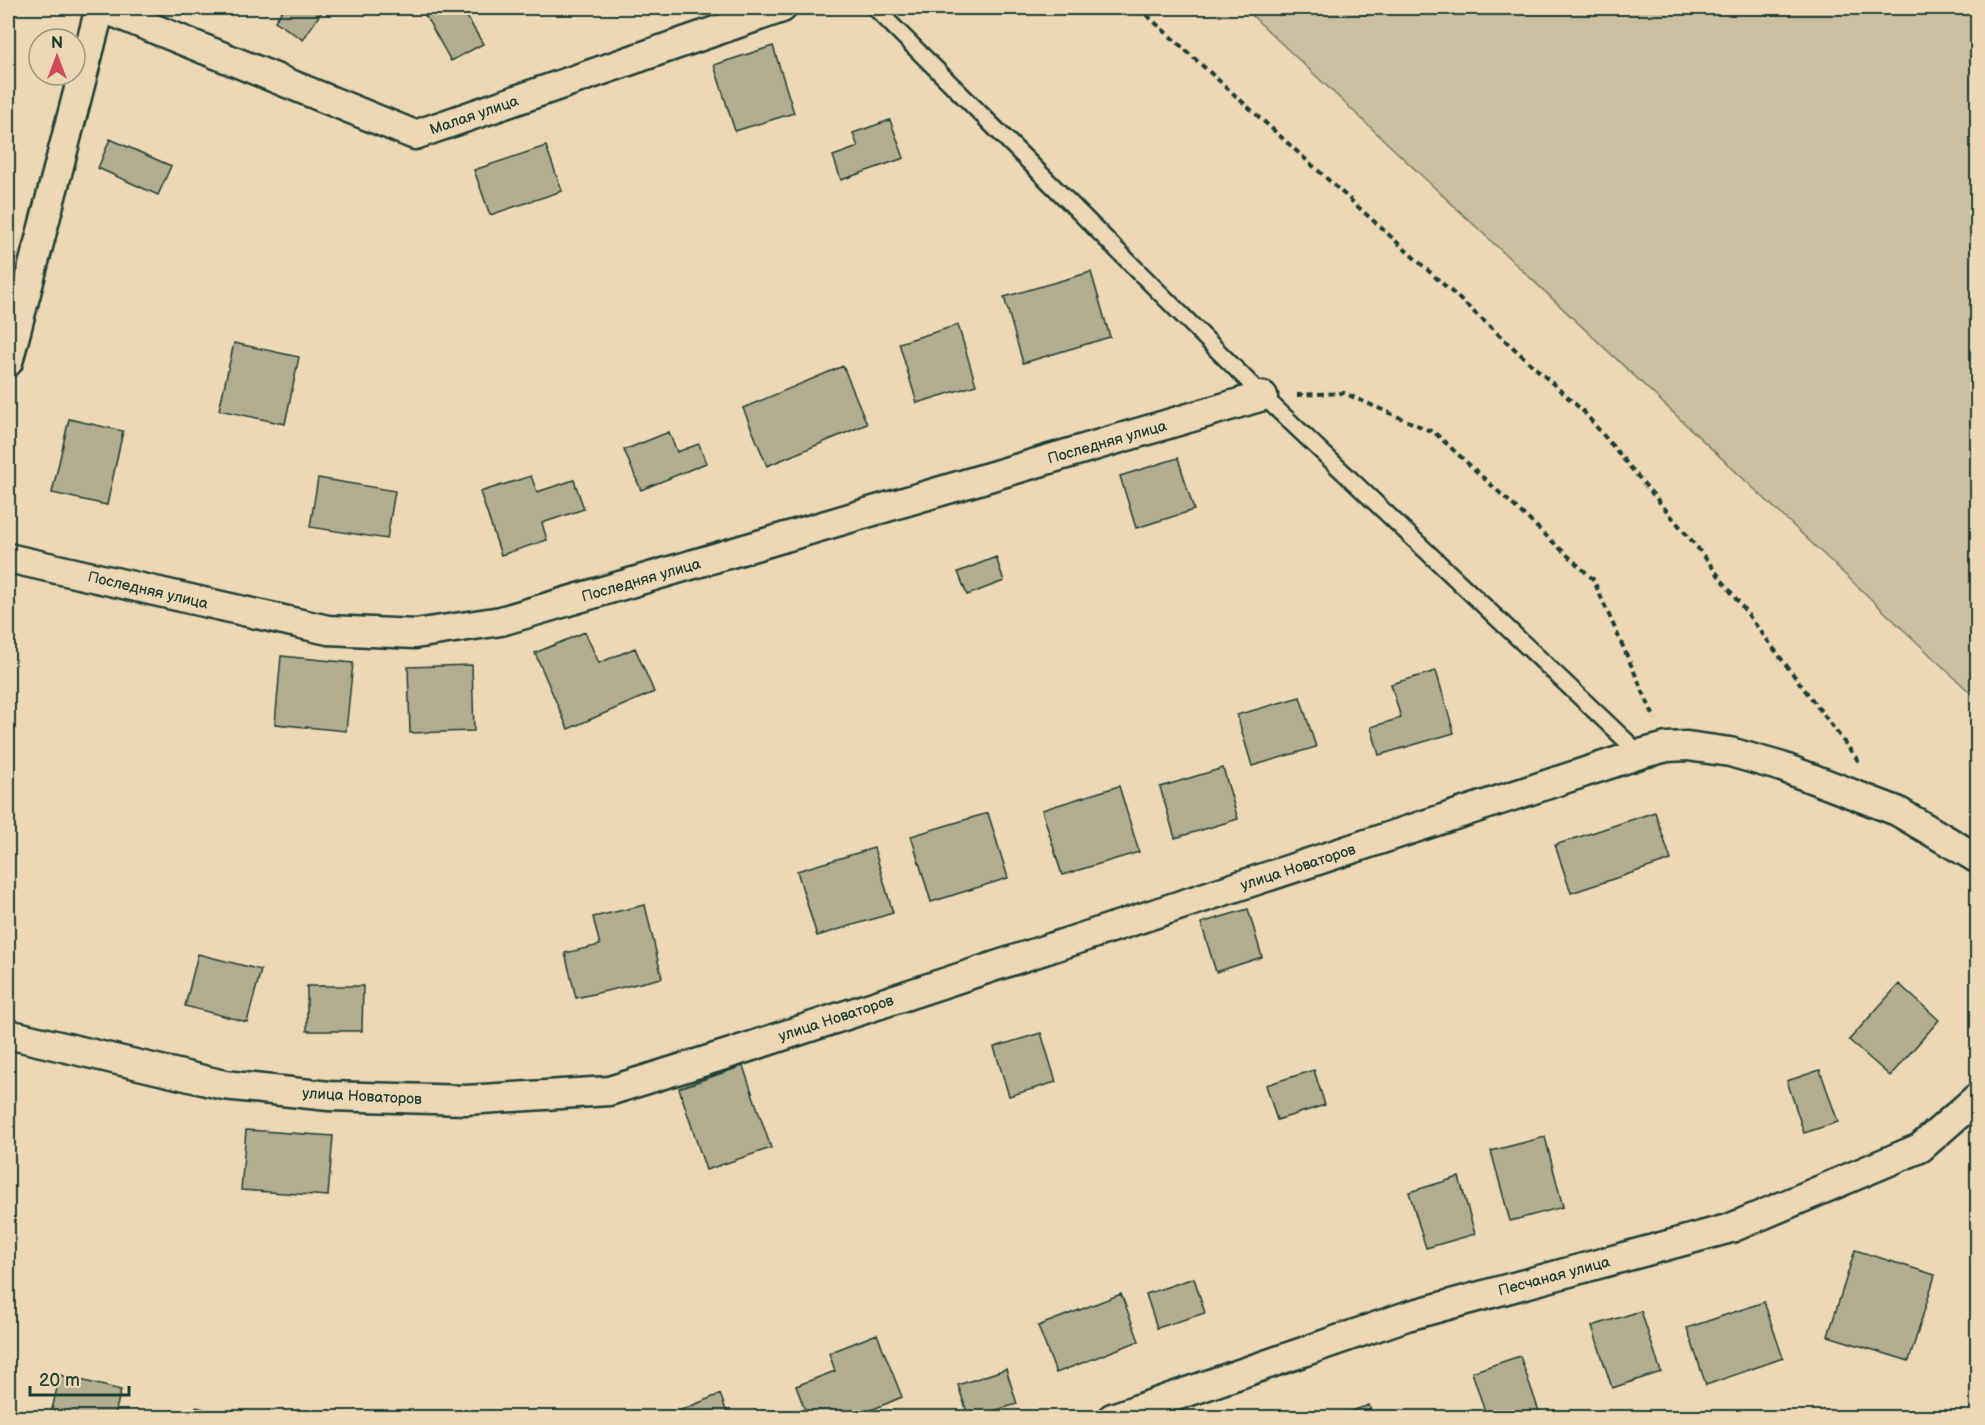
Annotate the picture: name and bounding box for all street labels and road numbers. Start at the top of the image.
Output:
street label: Малая улица [427,91,521,140]
street label: Последняя улица [1045,416,1169,469]
street label: Последняя улица [579,554,703,607]
street label: Последняя улица [86,567,210,614]
street label: улица Новаторов [1238,840,1358,895]
street label: улица Новаторов [776,991,896,1046]
street label: улица Новаторов [302,1084,422,1109]
street label: Песчаная улица [1496,1252,1612,1301]

